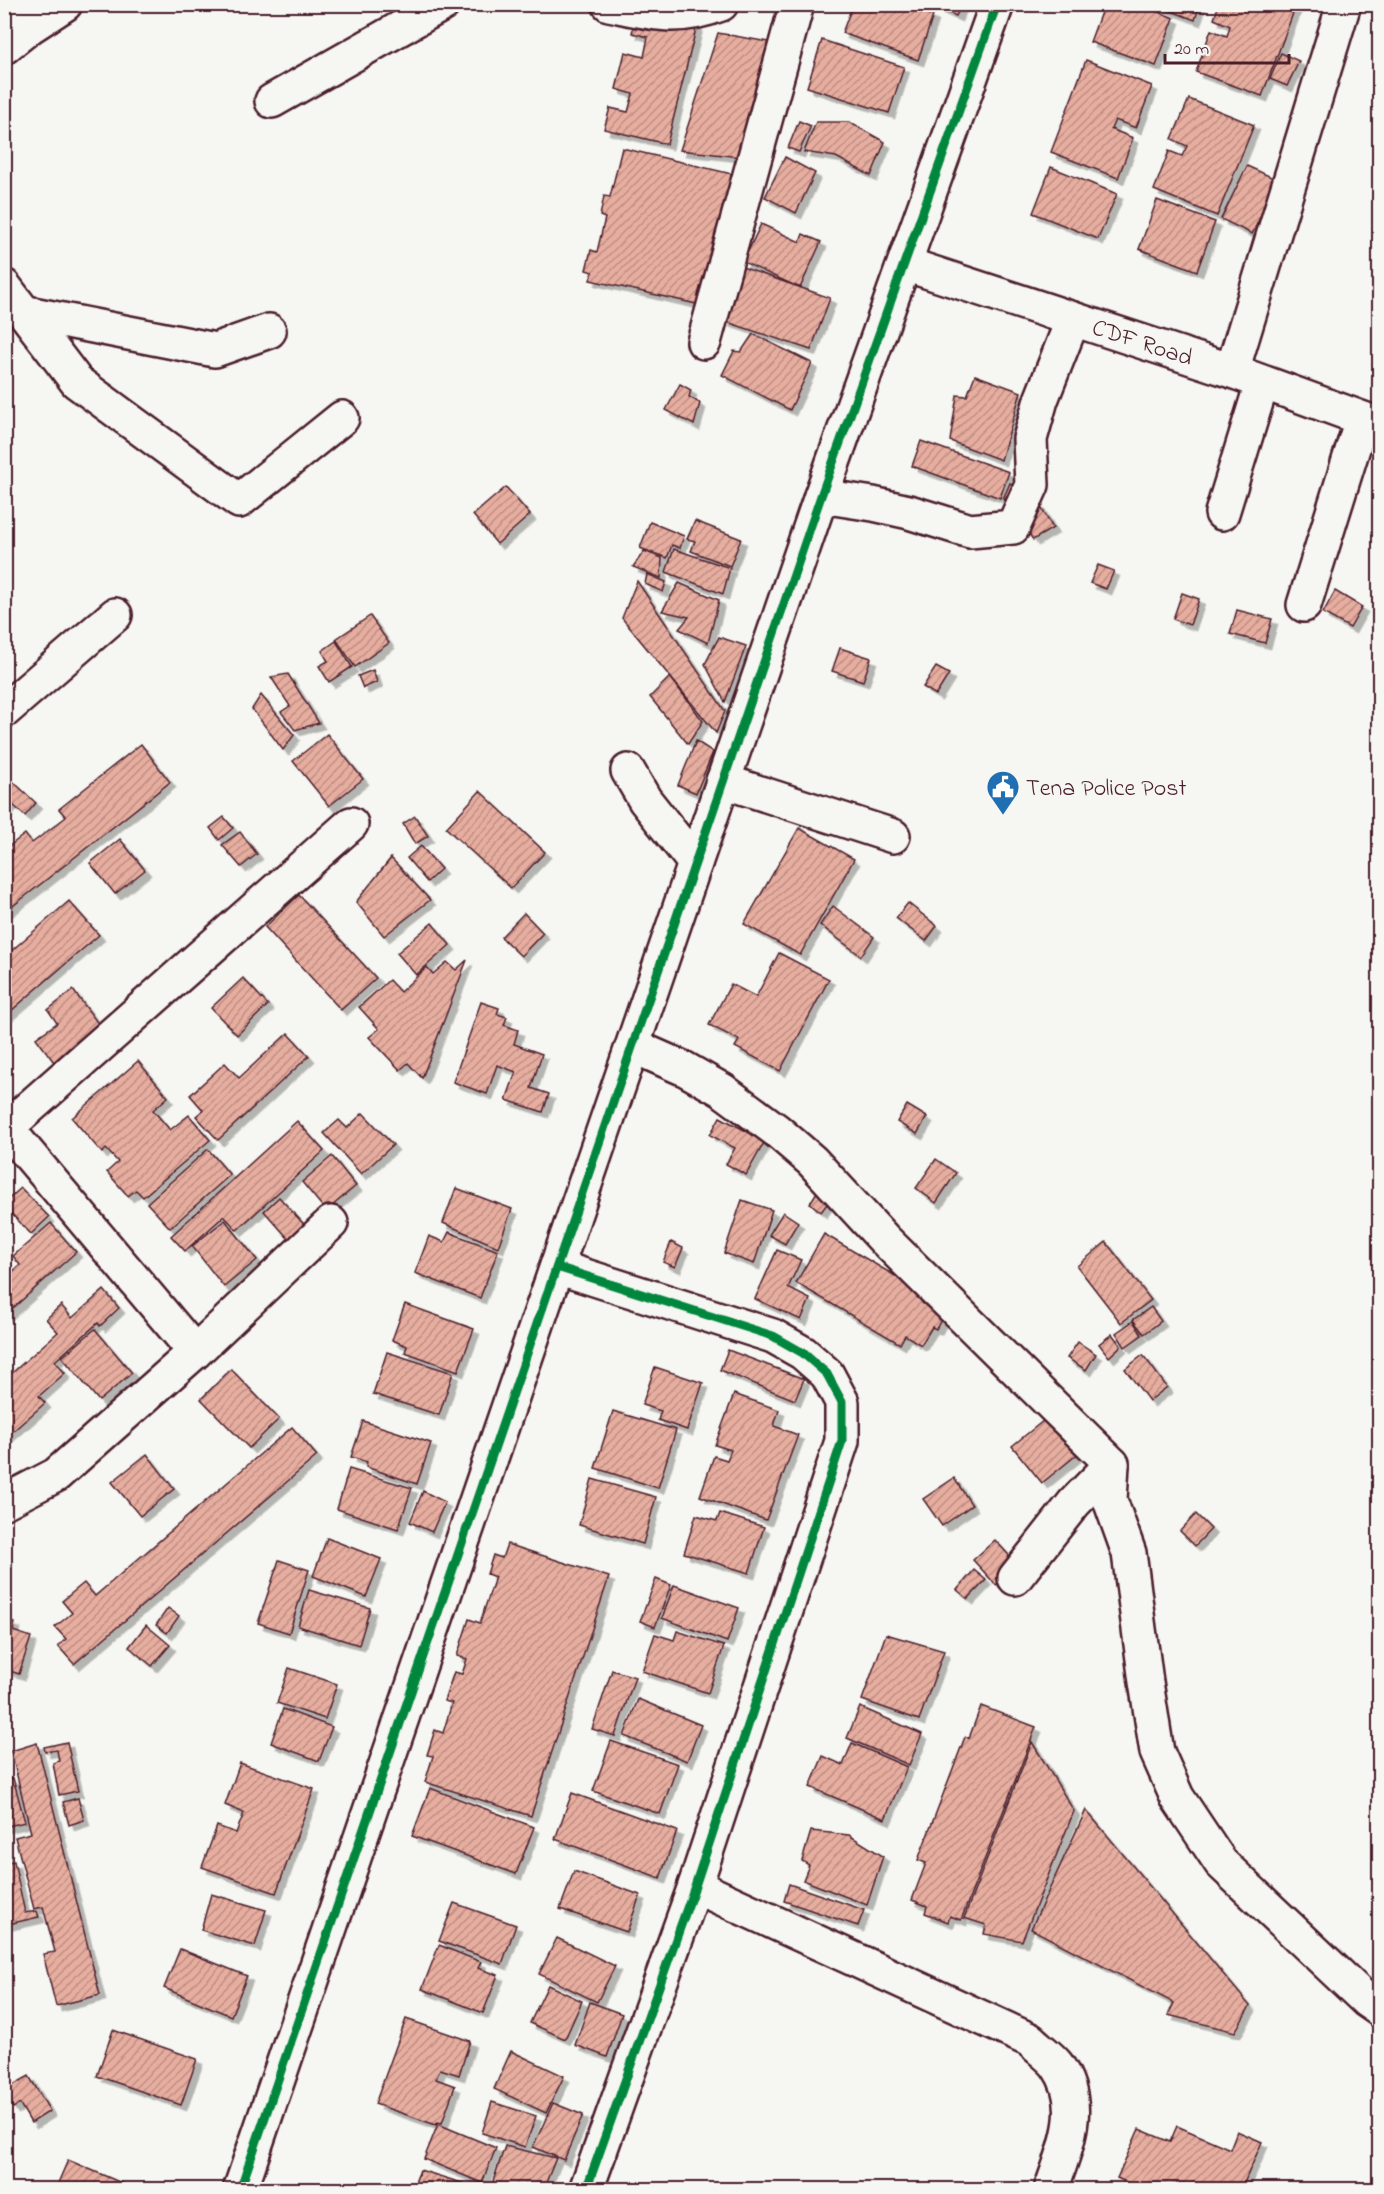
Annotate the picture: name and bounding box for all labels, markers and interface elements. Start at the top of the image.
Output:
scale bar [1165,27,1290,65]
text: 20 m [1174,37,1209,63]
street label: CDF Road [1087,311,1197,377]
public building icon: Tena Police Post [985,769,1021,816]
place label: Tena Police Post [1026,772,1187,807]

